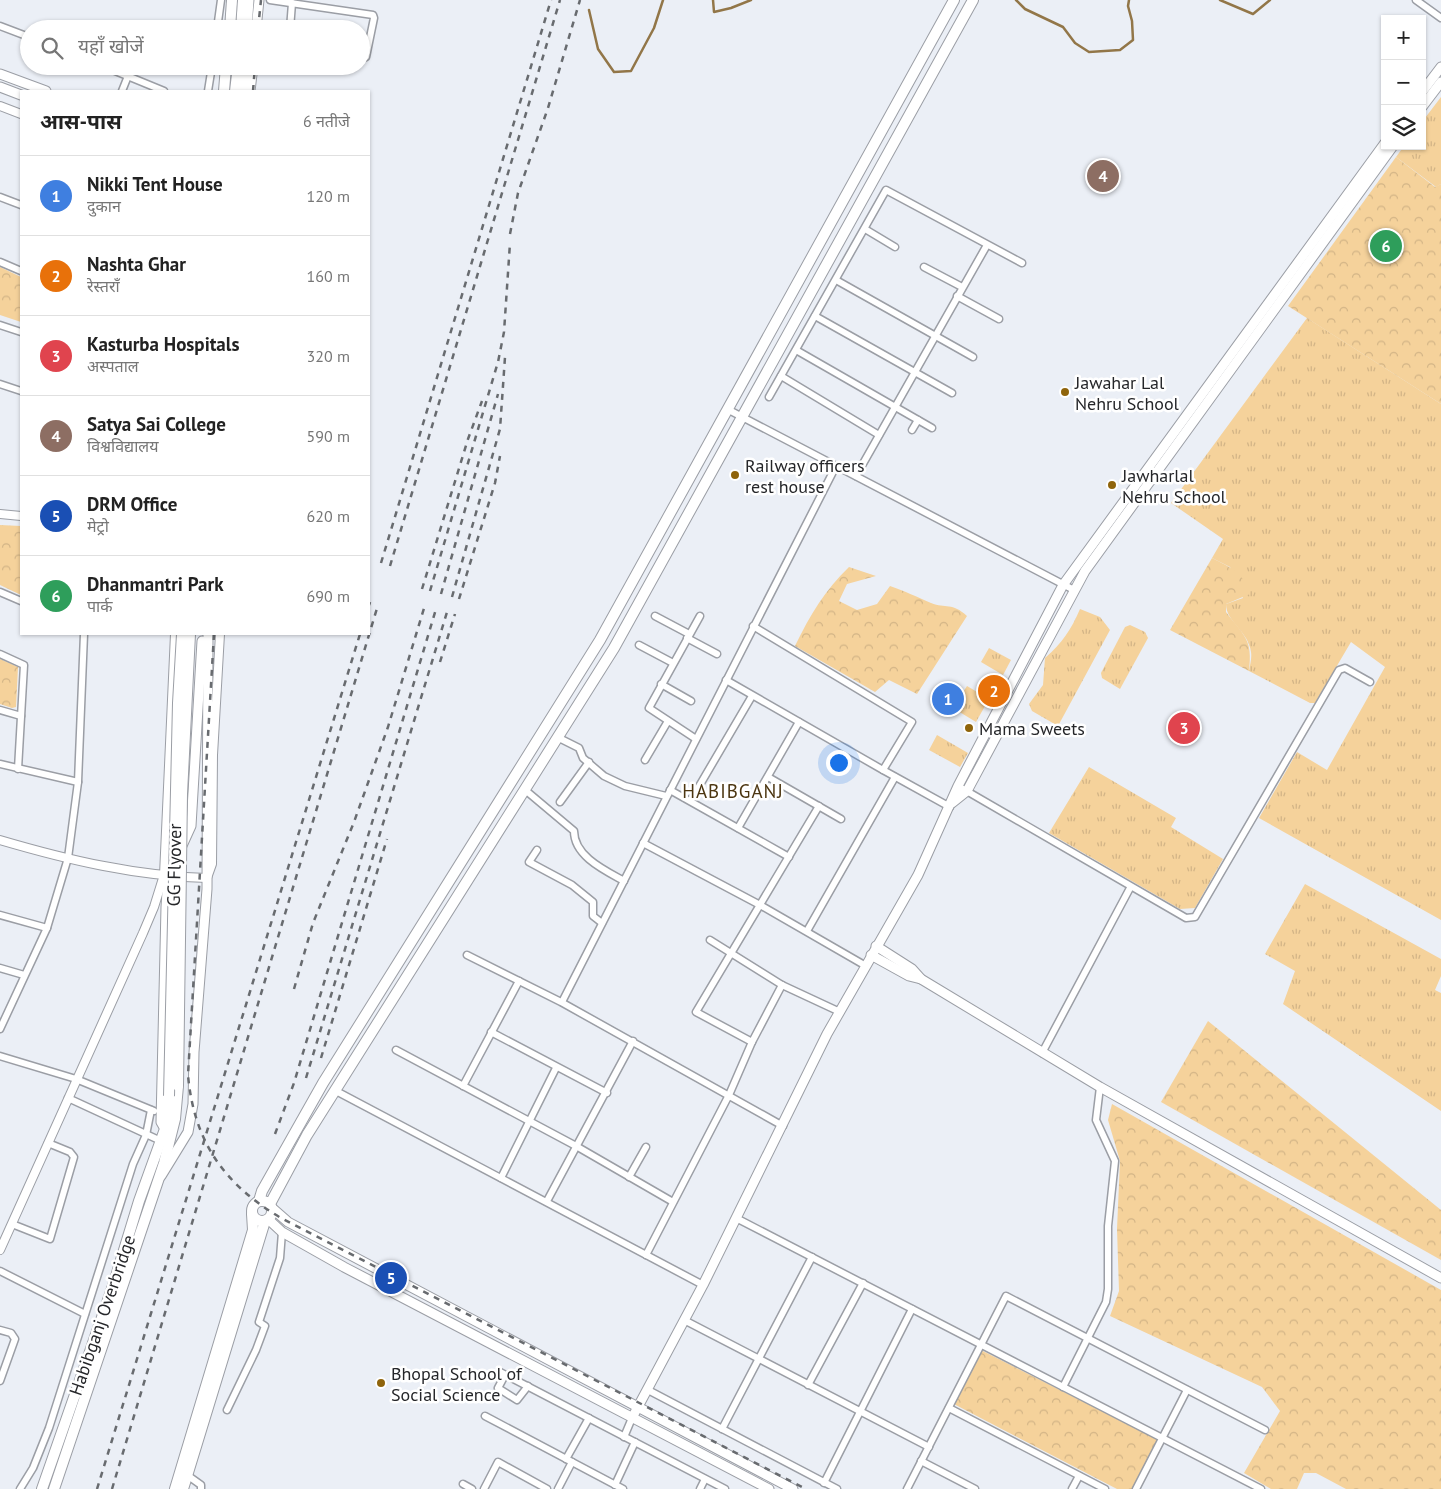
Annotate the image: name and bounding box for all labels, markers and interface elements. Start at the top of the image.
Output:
map controls [1381,15,1426,150]
button: + [1381,15,1426,60]
search box [20,20,370,75]
icon: search [38,34,66,62]
text: यहाँ खोजें [78,34,144,58]
button: − [1381,60,1426,105]
button: layers [1381,105,1426,150]
text: आस-पास [40,108,122,135]
text: 6 नतीजे [303,111,350,131]
pin: 4 [1087,157,1119,195]
text: Nikki Tent House [87,172,223,196]
text: 1 [51,186,61,206]
text: 120 m [307,186,350,206]
text: दुकान [87,196,121,216]
pin: 6 [1370,227,1402,265]
text: Nashta Ghar [87,252,186,276]
text: 2 [51,266,61,286]
text: 160 m [307,266,350,286]
text: रेस्तराँ [87,276,120,296]
text: Kasturba Hospitals [87,332,239,356]
text: 3 [51,346,61,366]
text: 320 m [307,346,350,366]
text: अस्पताल [87,356,139,376]
place label: Jawahar Lal Nehru School [1074,371,1180,415]
marker: Jawahar Lal Nehru School [1059,386,1071,398]
text: Satya Sai College [87,412,226,436]
text: 4 [51,426,61,446]
text: 590 m [307,426,350,446]
text: विश्वविद्यालय [87,436,158,456]
place label: Railway officers rest house [745,454,865,498]
place label: Jawharlal Nehru School [1121,464,1227,508]
marker: Railway officers rest house [729,469,741,481]
marker: Jawharlal Nehru School [1106,479,1118,491]
text: DRM Office [87,492,177,516]
text: 5 [51,506,61,526]
text: 620 m [307,506,350,526]
text: मेट्रो [87,516,109,536]
text: Dhanmantri Park [87,572,223,596]
text: 6 [51,586,61,606]
text: 690 m [307,586,350,606]
text: पार्क [87,596,113,616]
pin: 2 [978,672,1010,710]
pin: 1 [932,680,964,718]
pin: 3 [1168,709,1200,747]
place label: Mama Sweets [979,717,1085,740]
marker: Mama Sweets [963,722,975,734]
your location [826,750,852,776]
district label: HABIBGANJ [682,779,784,803]
street label: GG Flyover [162,823,186,907]
street label: Habibganj Overbridge [64,1232,140,1398]
pin: 5 [375,1259,407,1297]
place label: Bhopal School of Social Science [391,1362,523,1406]
marker: Bhopal School of Social Science [375,1377,387,1389]

